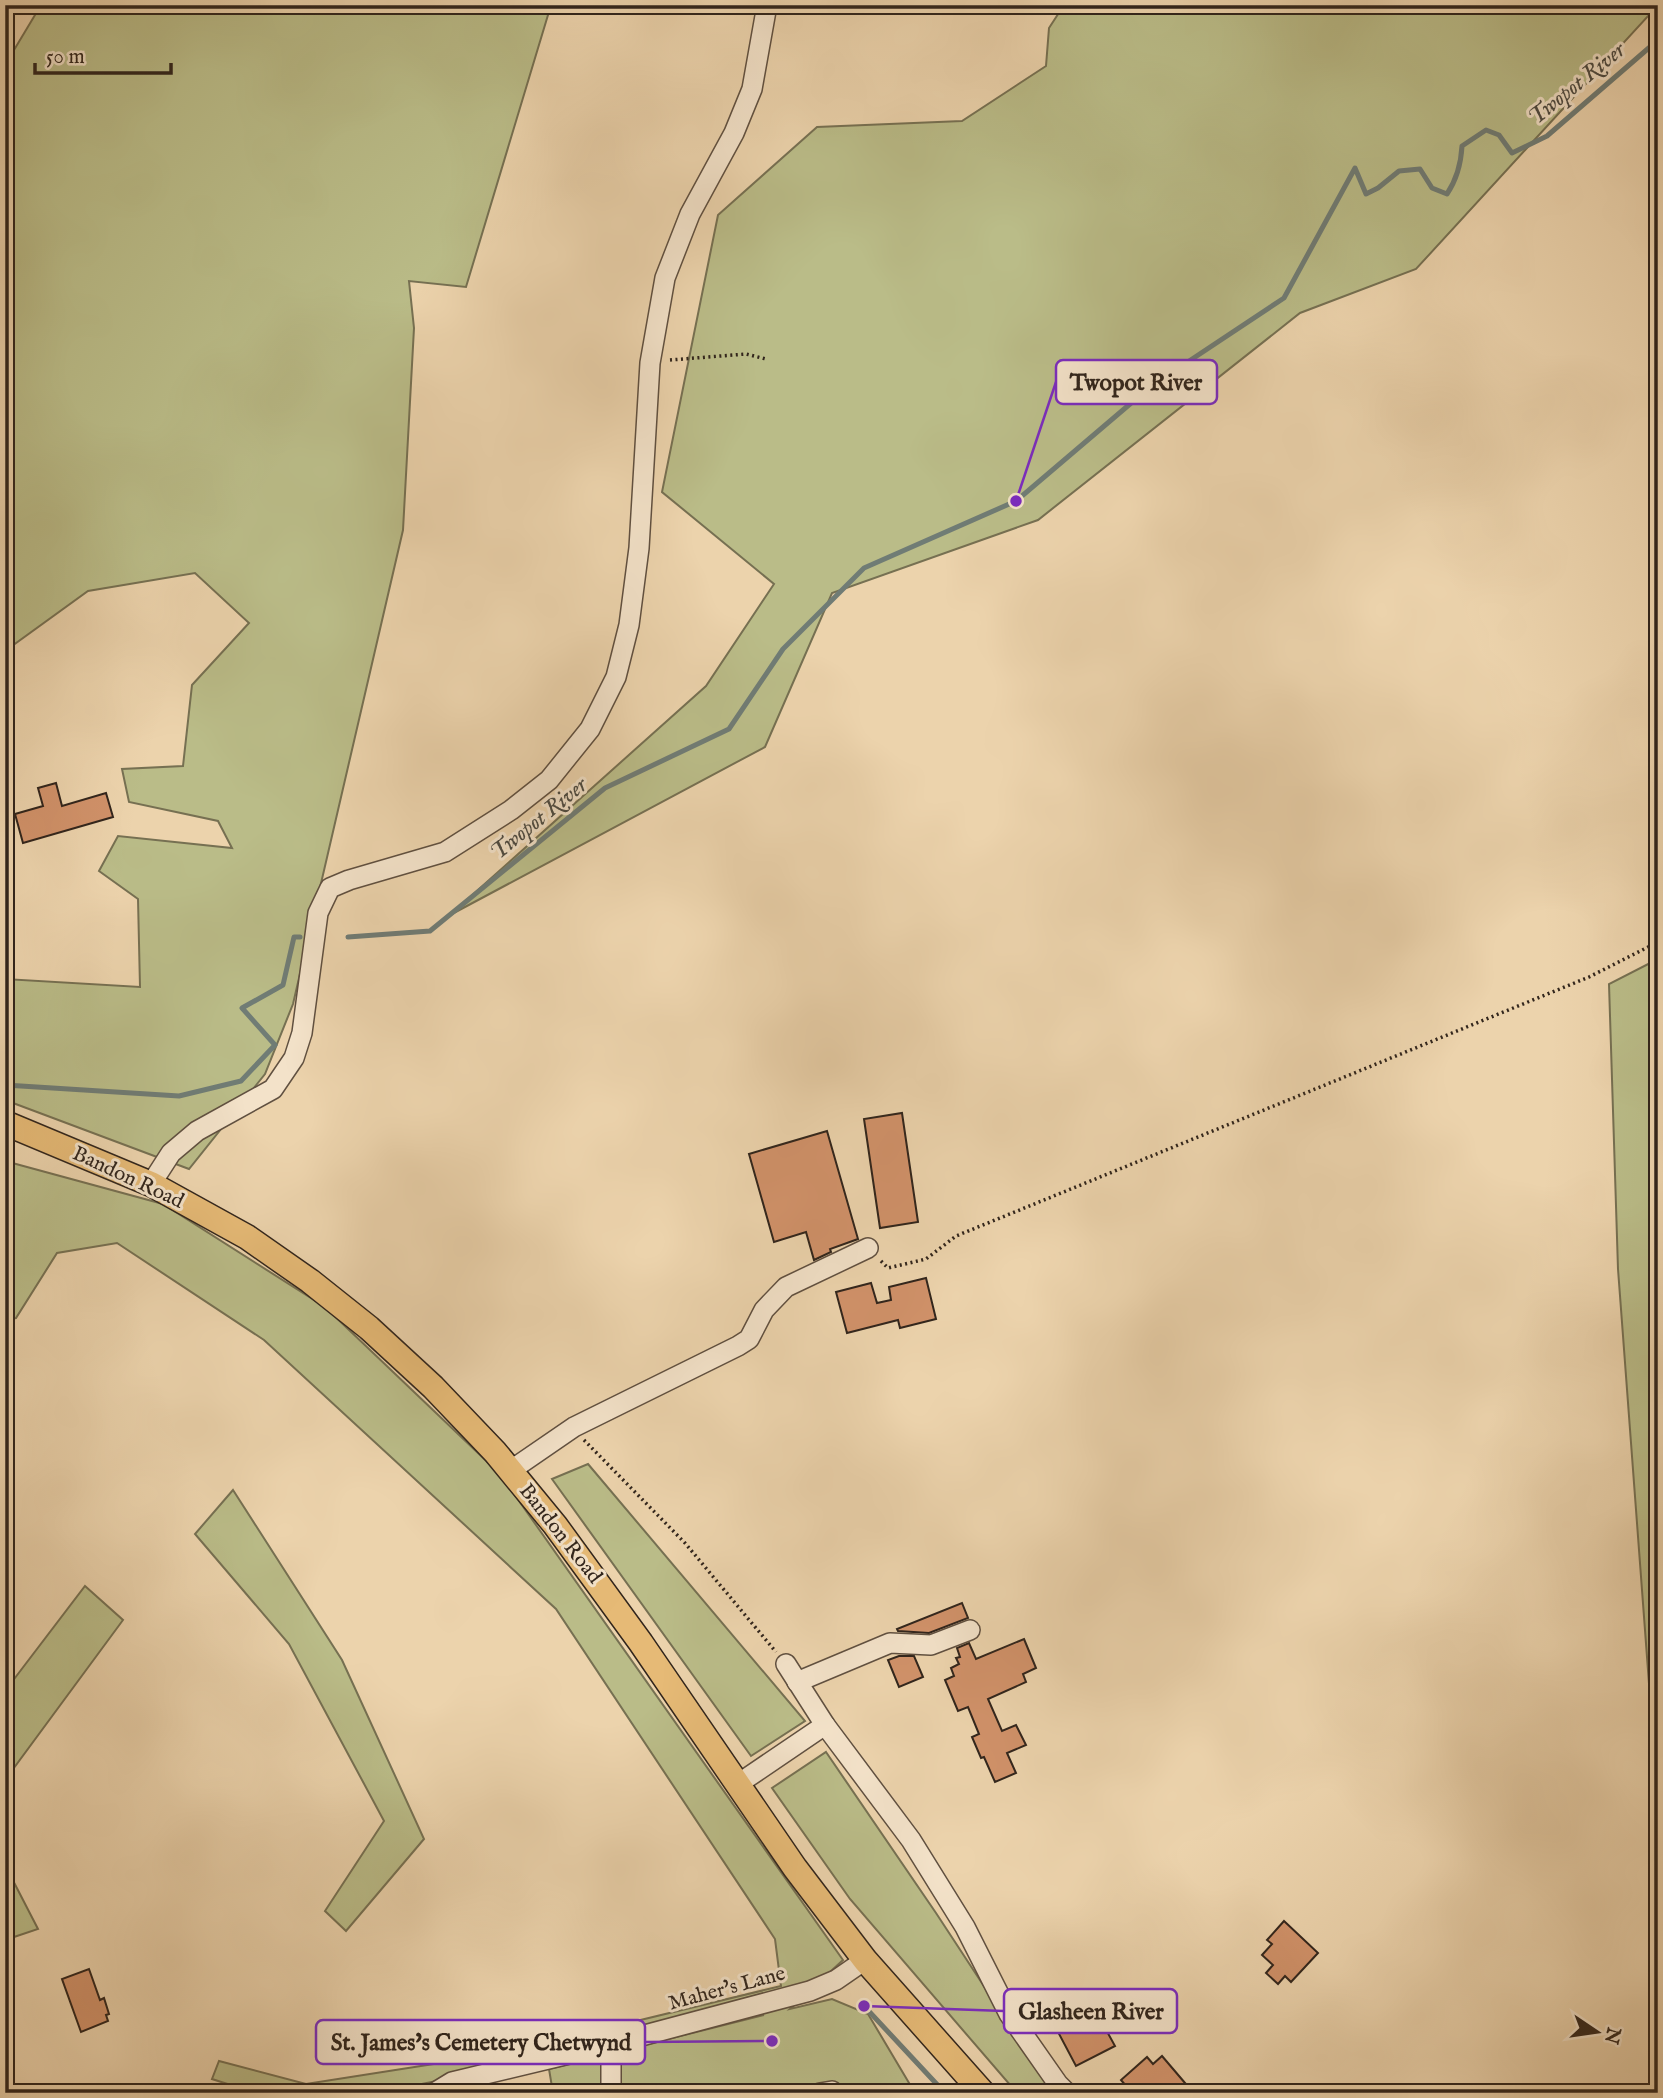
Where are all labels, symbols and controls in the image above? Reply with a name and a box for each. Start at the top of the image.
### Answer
scale bar [35,32,172,76]
water label: Twopot River [1523,35,1632,132]
text: 50 m [46,44,85,71]
callout: Twopot River [1056,360,1217,404]
text: Twopot River [1069,369,1203,398]
water label: Twopot River [485,770,594,867]
street label: Bandon Road [68,1140,189,1216]
street label: Bandon Road [512,1478,608,1590]
street label: Maher's Lane [666,1960,789,2018]
callout: Glasheen River [1004,1989,1177,2033]
north arrow [1562,1996,1632,2066]
text: Glasheen River [1018,1998,1164,2027]
callout: St. James's Cemetery Chetwynd [316,2020,645,2064]
text: N [1598,2024,1625,2047]
text: St. James's Cemetery Chetwynd [331,2029,632,2058]

